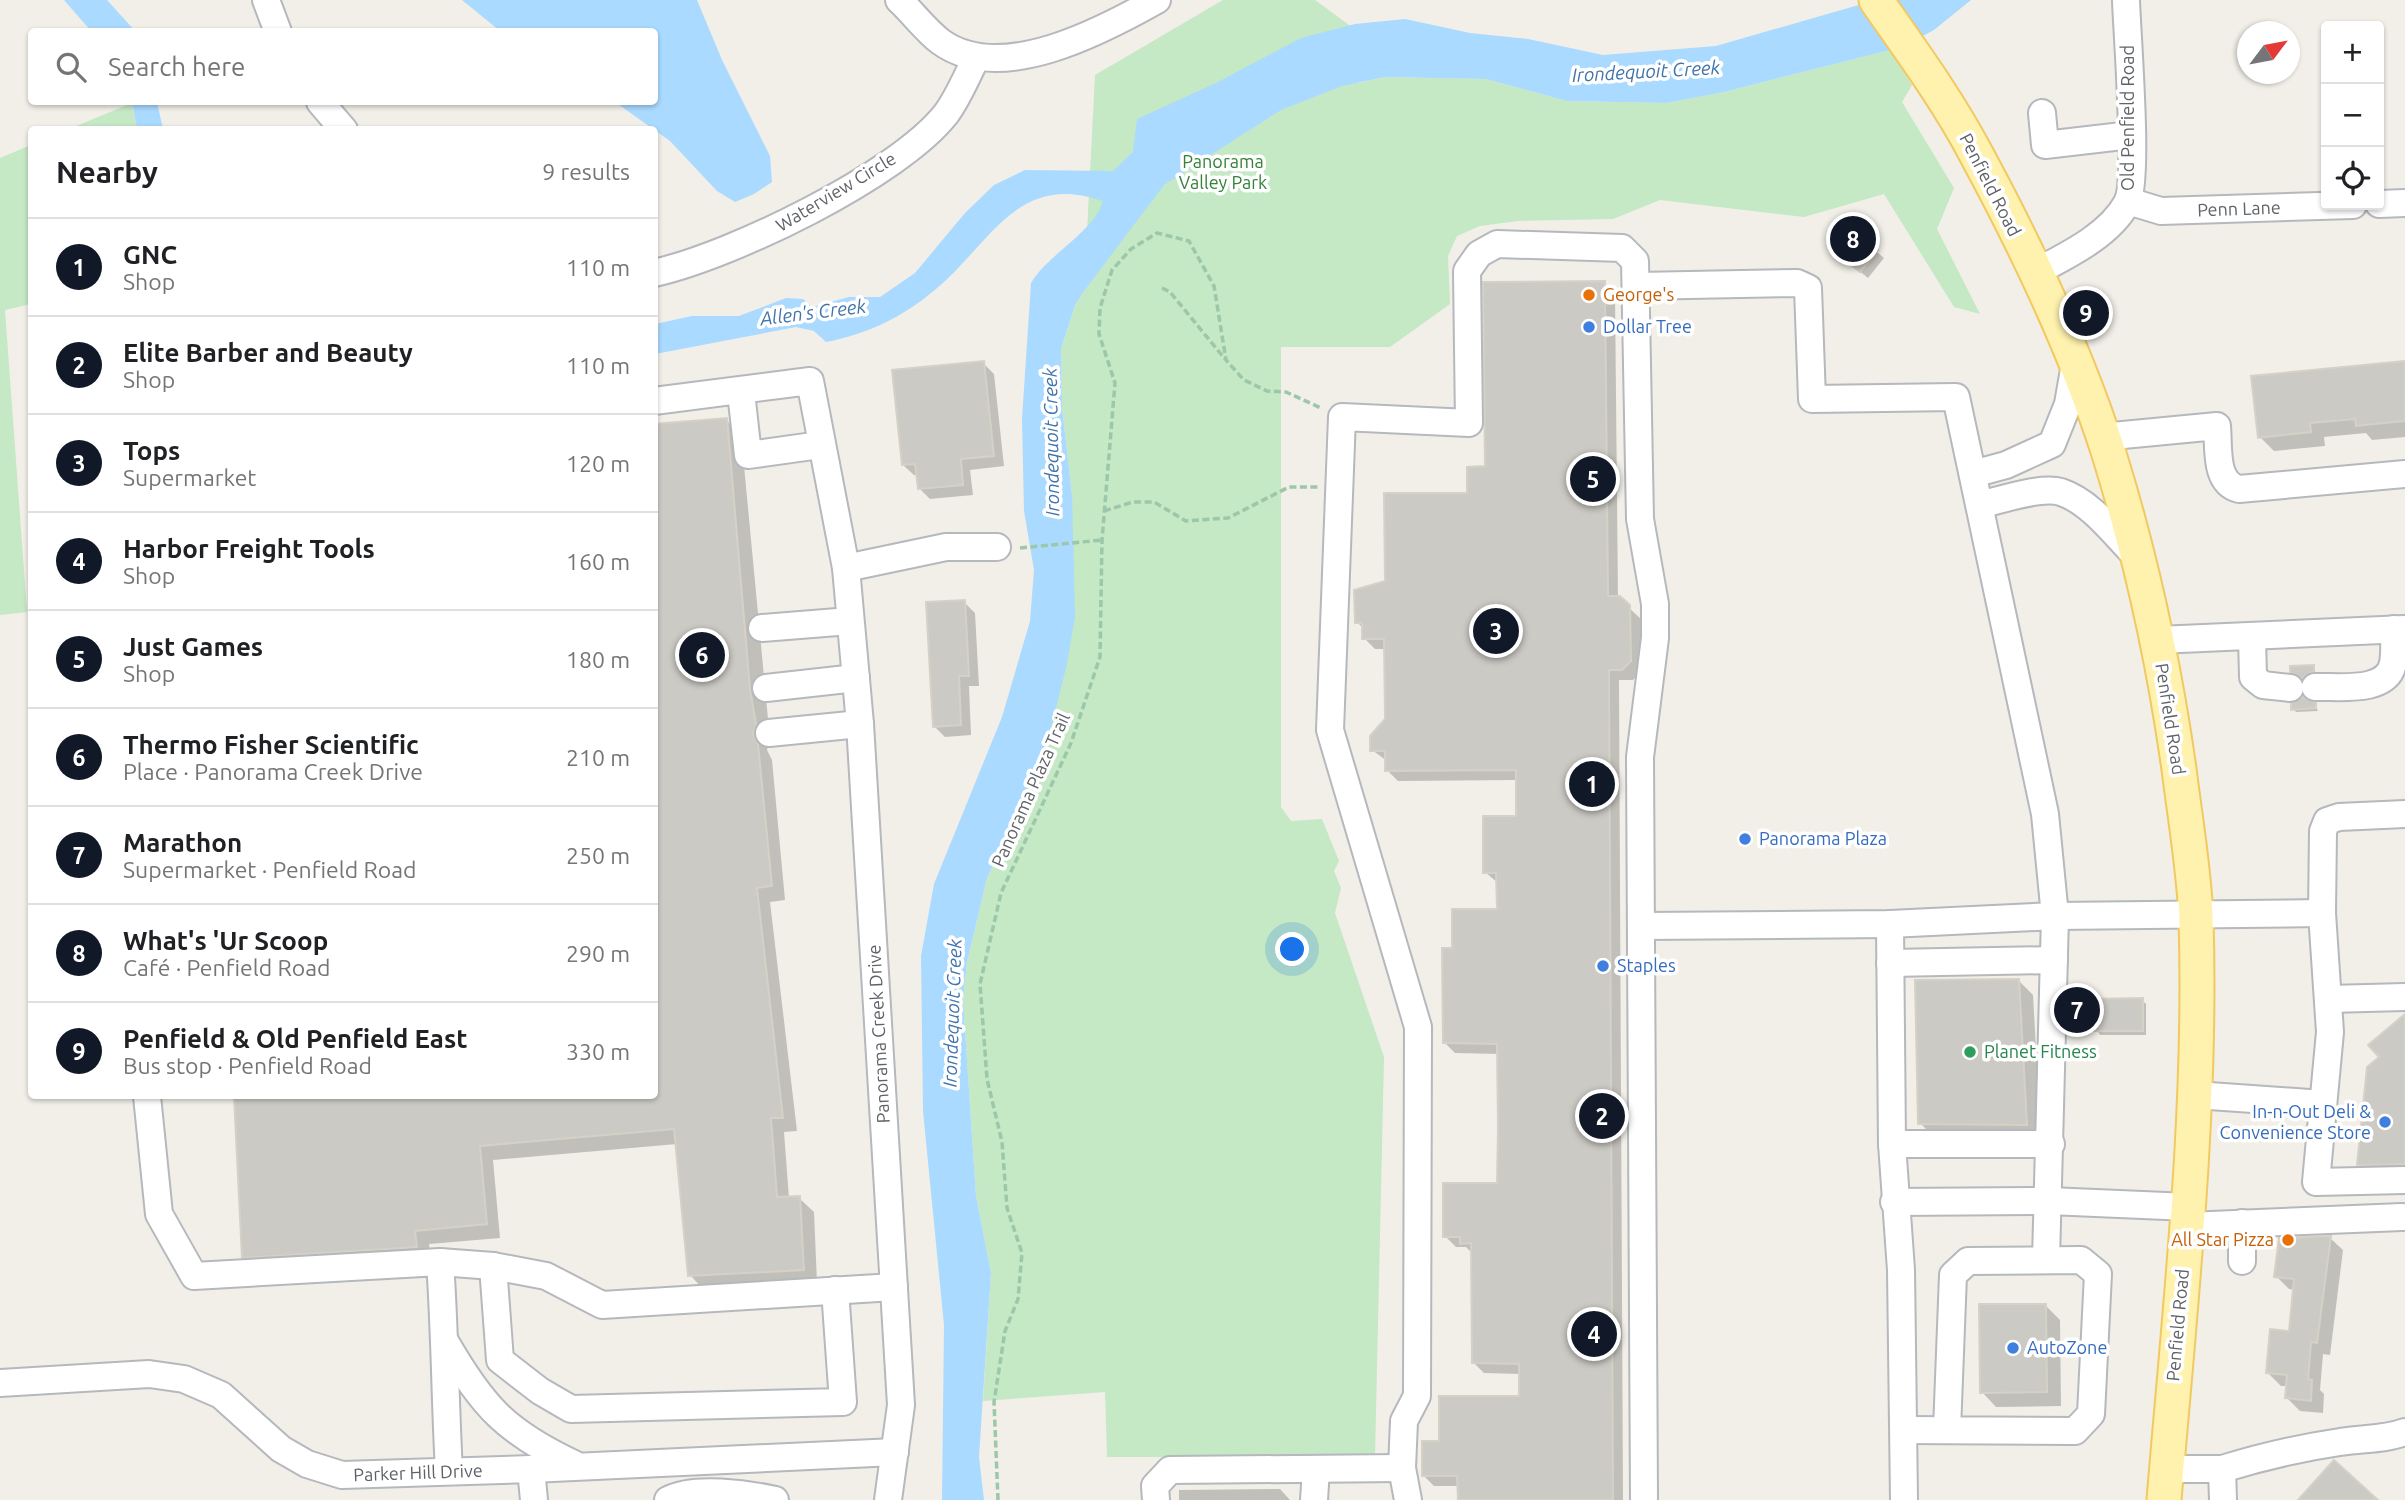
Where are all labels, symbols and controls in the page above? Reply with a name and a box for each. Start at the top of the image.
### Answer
north arrow [2237,21,2300,84]
map controls [2321,21,2384,210]
button: + [2321,21,2384,84]
search box [28,28,658,105]
street label: Old Penfield Road [2117,45,2137,191]
icon: search [52,48,90,86]
text: Search here [108,52,245,81]
water label: Irondequoit Creek [1571,56,1721,86]
button: − [2321,84,2384,147]
street label: Penfield Road [1956,130,2025,239]
button: locate [2321,147,2384,210]
street label: Waterview Circle [772,148,899,235]
park label: Panorama Valley Park [1179,151,1267,192]
text: Nearby [56,155,158,189]
text: 9 results [542,159,630,184]
street label: Penn Lane [2197,197,2281,219]
pin: 8 [1830,213,1876,265]
text: GNC [123,240,177,269]
text: 1 [73,255,85,280]
text: 110 m [566,255,630,280]
text: Shop [123,269,175,294]
place label: George's [1603,284,1675,304]
marker: George's [1581,287,1597,303]
pin: 9 [2063,287,2109,339]
water label: Allen's Creek [758,295,867,330]
place label: Dollar Tree [1603,316,1692,336]
marker: Dollar Tree [1581,319,1597,335]
text: Elite Barber and Beauty [123,338,413,367]
text: 2 [73,353,85,378]
text: 110 m [566,353,630,378]
text: Shop [123,367,175,392]
water label: Irondequoit Creek [1039,367,1063,516]
text: Tops [123,436,180,465]
text: 3 [73,451,85,476]
text: 120 m [566,451,630,476]
pin: 5 [1570,453,1616,505]
text: Supermarket [123,465,256,490]
text: Harbor Freight Tools [123,534,375,563]
text: 4 [73,549,85,574]
text: 160 m [566,549,630,574]
text: Shop [123,563,175,588]
pin: 3 [1473,605,1519,657]
pin: 6 [679,629,725,681]
text: Just Games [123,632,263,661]
text: 5 [73,647,85,672]
text: 180 m [566,647,630,672]
text: Shop [123,661,175,686]
street label: Penfield Road [2152,662,2190,776]
street label: Panorama Plaza Trail [987,709,1073,870]
text: Thermo Fisher Scientific [123,730,419,759]
text: 6 [73,745,85,770]
text: 210 m [566,745,630,770]
pin: 1 [1569,758,1615,810]
text: Place · Panorama Creek Drive [123,759,423,784]
text: Marathon [123,828,242,857]
place label: Panorama Plaza [1759,828,1887,848]
marker: Panorama Plaza [1737,831,1753,847]
text: 7 [73,843,85,868]
text: 250 m [566,843,630,868]
text: Supermarket · Penfield Road [123,857,417,882]
text: What's 'Ur Scoop [123,926,328,955]
your location [1275,932,1309,966]
water label: Irondequoit Creek [938,938,966,1088]
text: 8 [73,941,85,966]
text: 290 m [566,941,630,966]
street label: Panorama Creek Drive [863,944,893,1124]
text: Café · Penfield Road [123,955,331,980]
place label: Staples [1617,955,1676,975]
marker: Staples [1595,958,1611,974]
pin: 7 [2054,984,2100,1036]
text: Penfield & Old Penfield East [123,1024,467,1053]
text: 9 [73,1039,85,1064]
text: 330 m [566,1039,630,1064]
place label: Planet Fitness [1984,1041,2097,1061]
marker: Planet Fitness [1962,1044,1978,1060]
text: Bus stop · Penfield Road [123,1053,372,1078]
pin: 2 [1579,1090,1625,1142]
place label: In-n-Out Deli & Convenience Store [2220,1101,2371,1142]
marker: In-n-Out Deli & Convenience Store [2377,1114,2393,1130]
place label: All Star Pizza [2171,1229,2274,1249]
marker: All Star Pizza [2280,1232,2296,1248]
street label: Penfield Road [2162,1268,2192,1382]
pin: 4 [1571,1308,1617,1360]
place label: AutoZone [2027,1337,2107,1357]
marker: AutoZone [2005,1340,2021,1356]
street label: Parker Hill Drive [353,1460,483,1484]

